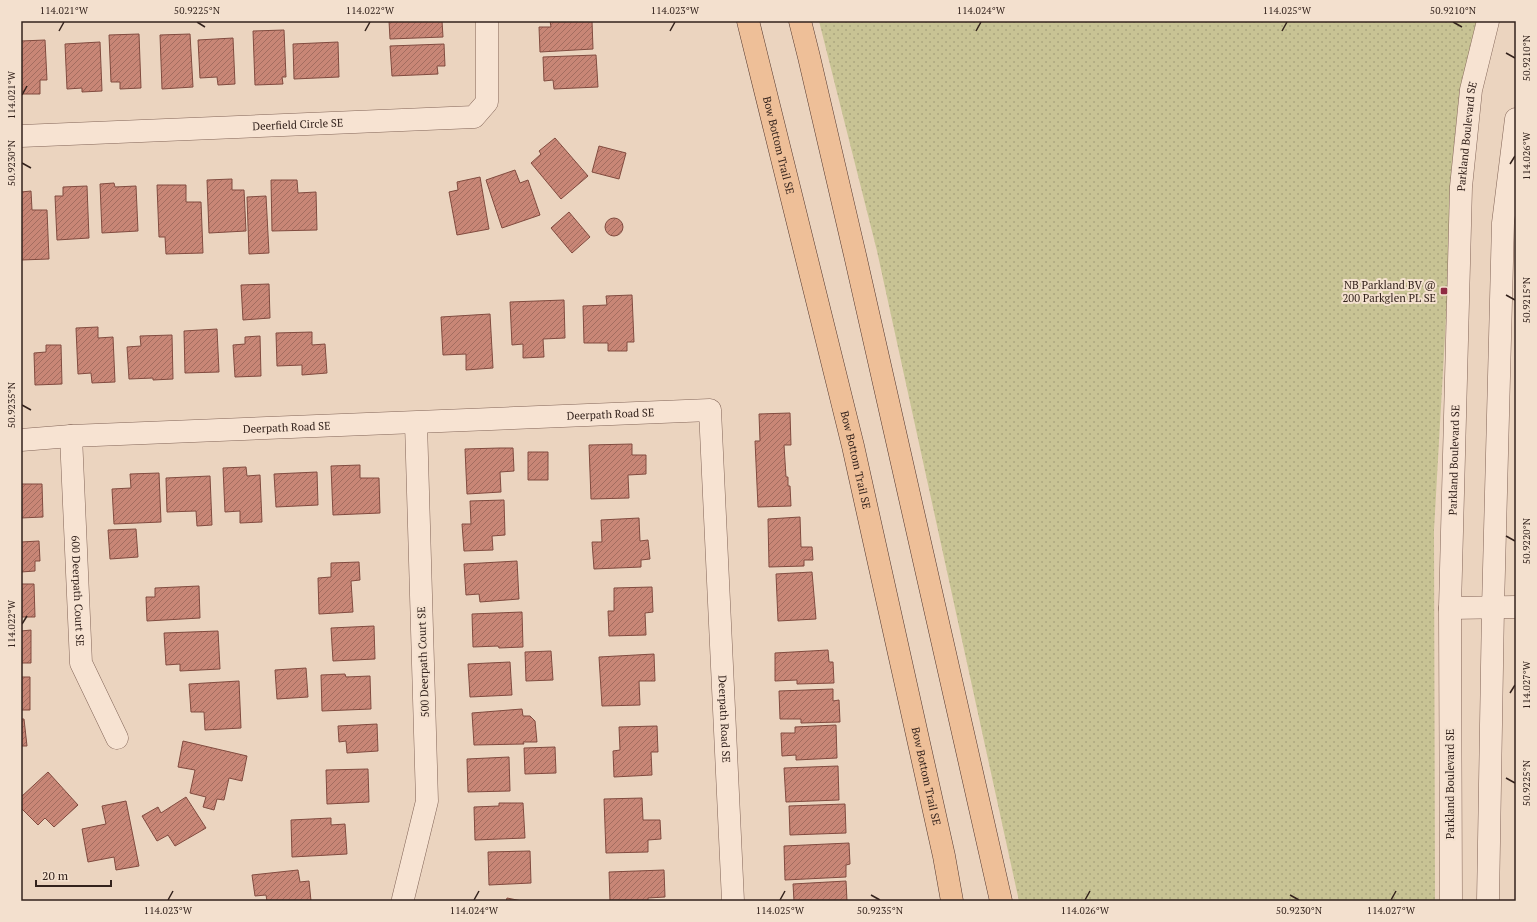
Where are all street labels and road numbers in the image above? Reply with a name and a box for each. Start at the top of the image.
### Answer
street label: Parkland Boulevard SE [1454,80,1480,192]
street label: Bow Bottom Trail SE [760,95,798,196]
street label: Deerfield Circle SE [252,115,344,133]
street label: Deerpath Road SE [566,405,655,423]
street label: Parkland Boulevard SE [1445,405,1462,516]
street label: Bow Bottom Trail SE [838,409,874,510]
street label: Deerpath Road SE [243,418,331,436]
street label: 600 Deerpath Court SE [68,535,87,647]
street label: 500 Deerpath Court SE [414,606,432,718]
street label: Deerpath Road SE [715,675,734,763]
street label: Bow Bottom Trail SE [909,726,944,827]
street label: Parkland Boulevard SE [1443,729,1457,839]

